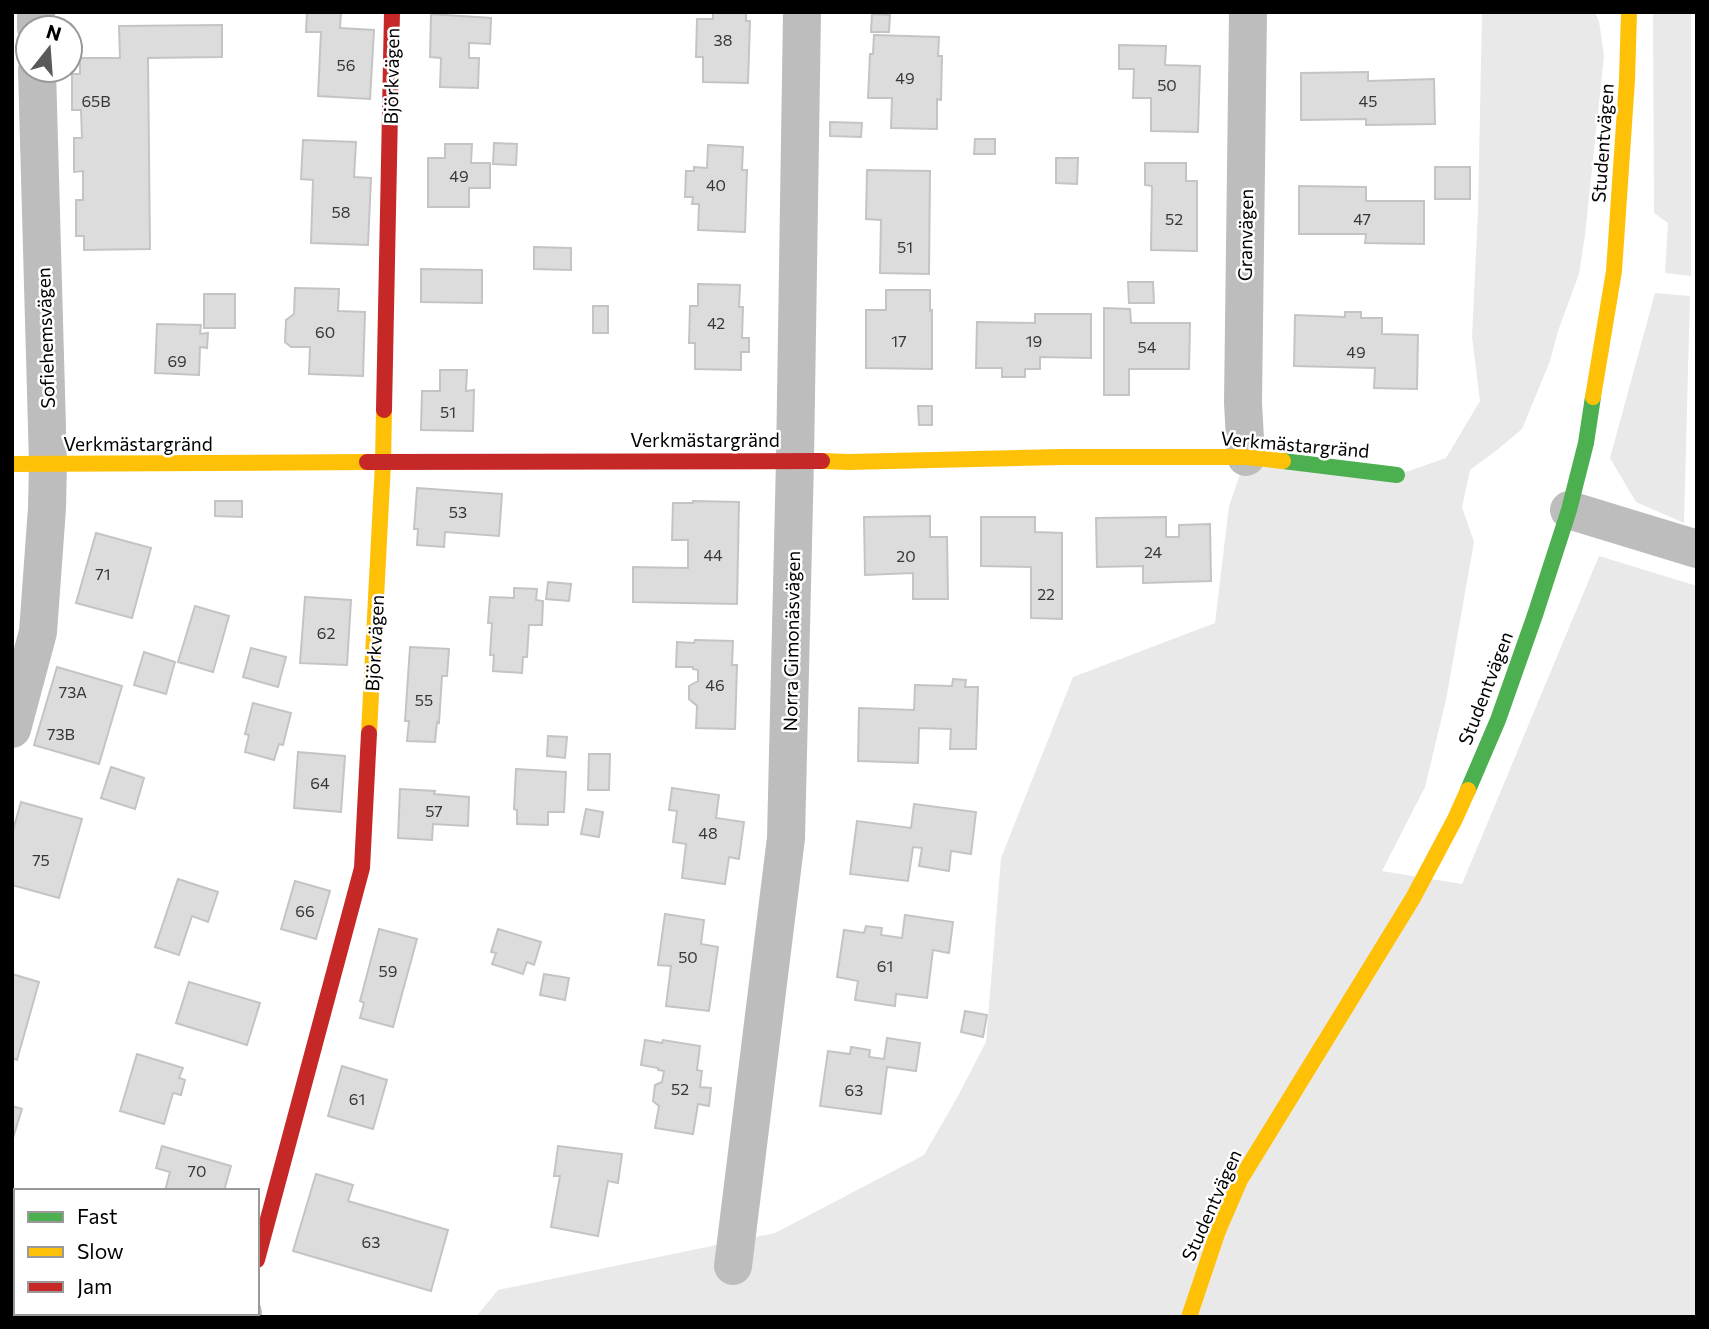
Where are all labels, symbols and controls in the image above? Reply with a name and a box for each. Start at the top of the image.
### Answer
north arrow [14,14,84,84]
text: N [44,19,64,45]
street label: Björkvägen [379,27,403,125]
house number: 38 [714,30,732,49]
house number: 56 [337,55,355,74]
house number: 49 [895,68,915,87]
house number: 50 [1157,75,1177,94]
street label: Studentvägen [1586,83,1618,203]
house number: 65B [81,91,111,110]
house number: 45 [1359,91,1377,110]
house number: 49 [449,166,469,185]
house number: 40 [706,175,726,194]
street label: Granvägen [1233,189,1257,281]
house number: 58 [332,202,350,221]
house number: 52 [1165,209,1183,228]
house number: 47 [1353,209,1371,228]
house number: 51 [897,237,913,256]
street label: Sofiehemsvägen [31,267,59,409]
house number: 42 [707,313,725,332]
house number: 60 [315,322,335,341]
house number: 17 [891,331,907,350]
house number: 19 [1026,331,1042,350]
house number: 54 [1138,337,1157,356]
house number: 49 [1346,342,1366,361]
house number: 69 [167,351,187,370]
house number: 51 [440,402,456,421]
street label: Verkmästargränd [1220,426,1370,462]
street label: Verkmästargränd [630,428,780,451]
street label: Verkmästargränd [63,432,213,455]
house number: 53 [449,502,467,521]
house number: 24 [1144,542,1162,561]
house number: 44 [703,545,723,564]
house number: 20 [896,546,916,565]
street label: Norra Gimonäsvägen [778,551,804,731]
house number: 71 [95,564,111,583]
house number: 22 [1037,584,1055,603]
street label: Björkvägen [360,594,388,692]
house number: 62 [317,623,335,642]
street label: Studentvägen [1453,628,1517,748]
house number: 46 [705,675,725,694]
house number: 73A [59,682,87,701]
house number: 55 [415,690,433,709]
house number: 73B [47,724,75,743]
house number: 64 [310,773,330,792]
house number: 57 [425,801,443,820]
house number: 48 [698,823,718,842]
house number: 75 [32,850,50,869]
house number: 66 [295,901,315,920]
house number: 50 [678,947,698,966]
house number: 61 [877,956,893,975]
house number: 59 [379,961,397,980]
house number: 52 [671,1079,689,1098]
house number: 63 [845,1080,863,1099]
house number: 61 [349,1089,365,1108]
street label: Studentvägen [1176,1146,1246,1264]
house number: 70 [188,1161,206,1180]
legend [14,1189,259,1315]
text: Fast [77,1203,118,1228]
house number: 63 [362,1232,380,1251]
text: Slow [77,1238,124,1263]
text: Jam [77,1273,112,1298]

